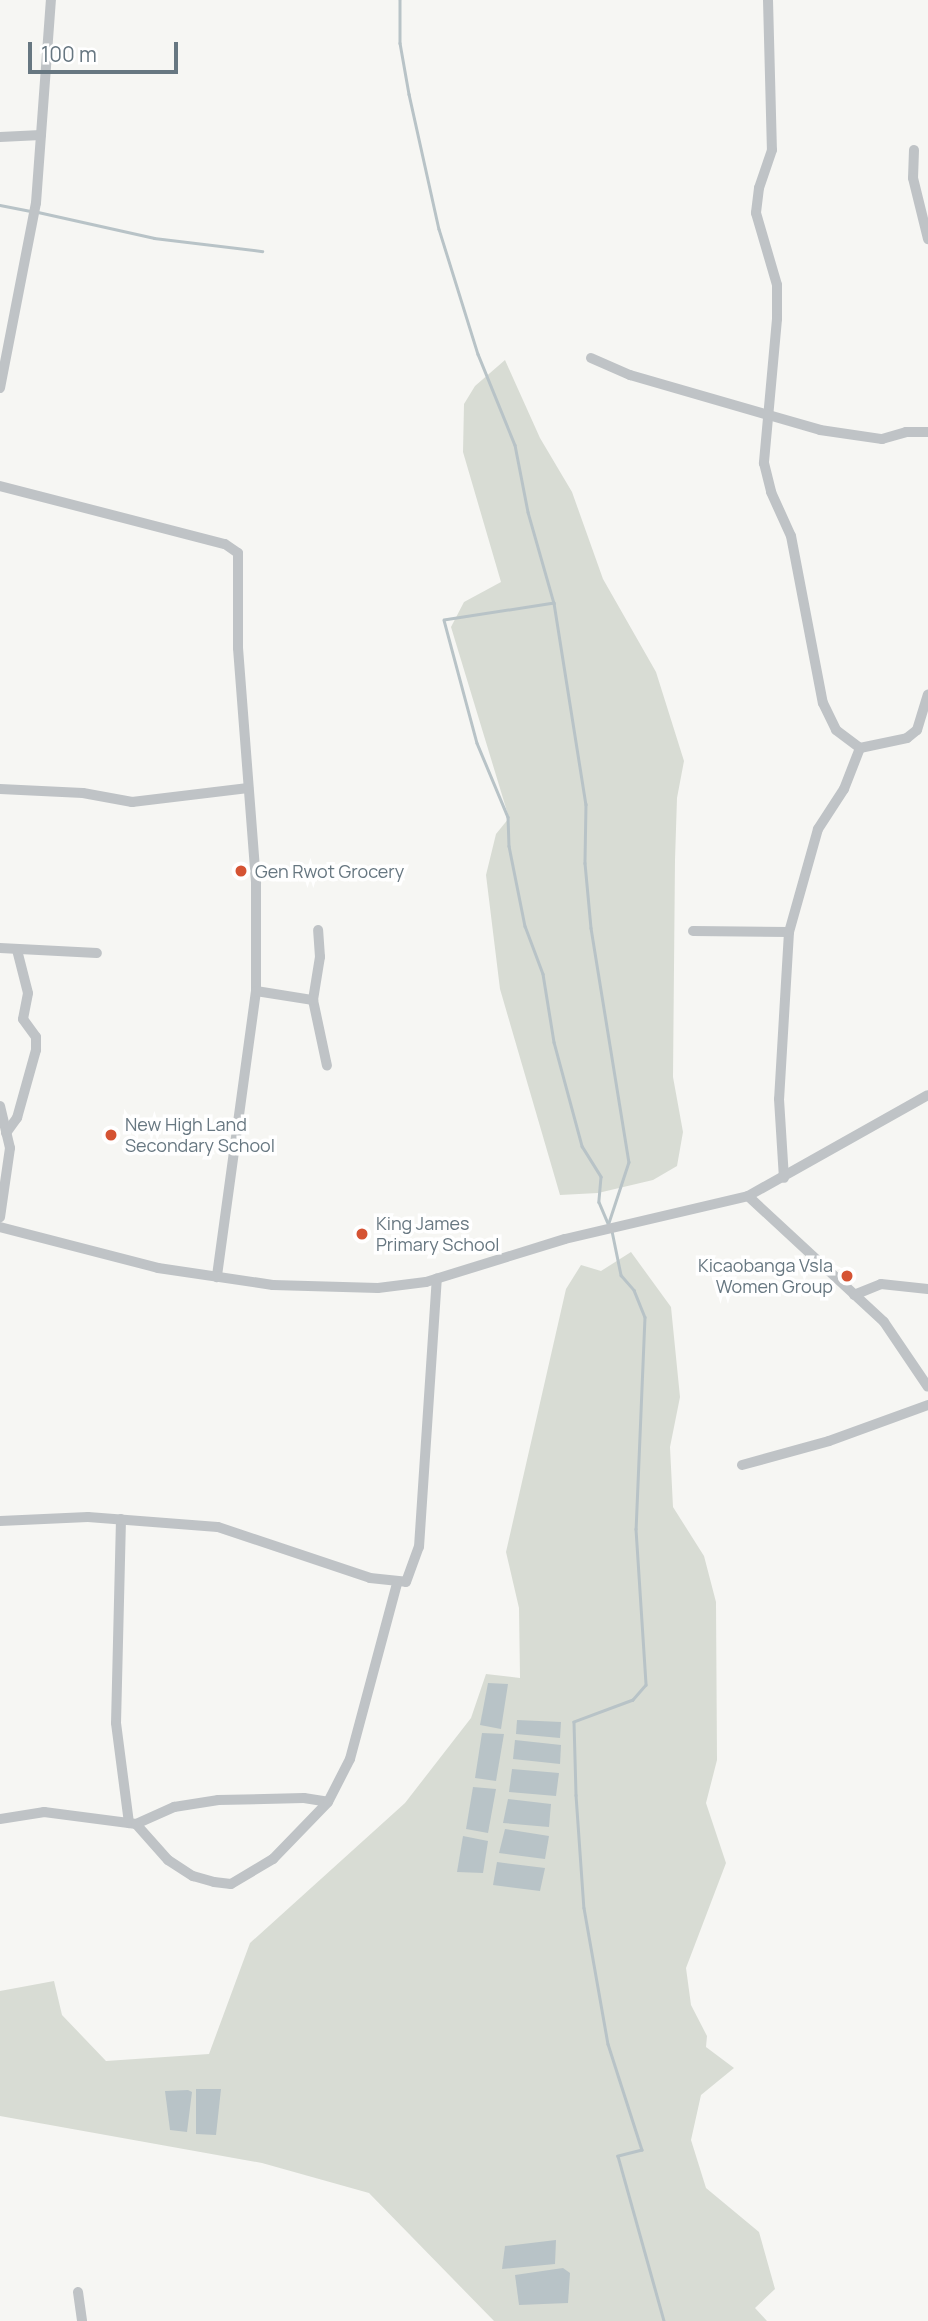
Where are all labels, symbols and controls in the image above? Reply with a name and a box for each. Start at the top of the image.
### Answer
scale bar [32,28,182,72]
text: 100 m [41,40,97,68]
place label: Gen Rwot Grocery [255,860,404,882]
marker: Gen Rwot Grocery [233,863,249,879]
place label: New High Land Secondary School [125,1114,275,1156]
marker: New High Land Secondary School [103,1127,119,1143]
place label: King James Primary School [376,1213,500,1256]
marker: King James Primary School [354,1226,370,1242]
place label: Kicaobanga Vsla Women Group [698,1255,833,1298]
marker: Kicaobanga Vsla Women Group [839,1268,855,1284]

